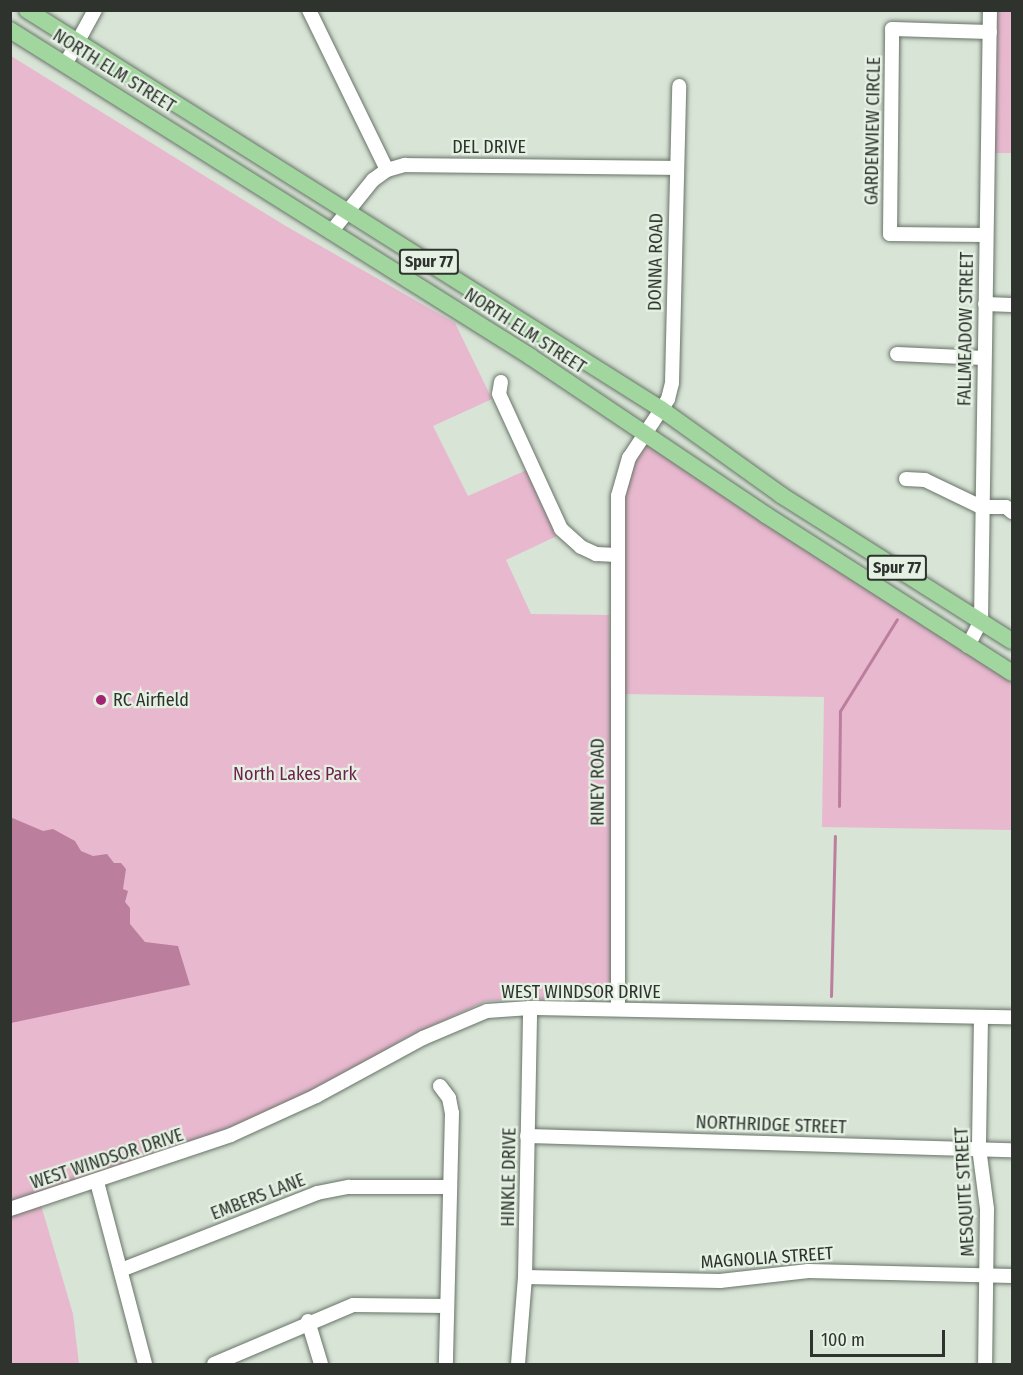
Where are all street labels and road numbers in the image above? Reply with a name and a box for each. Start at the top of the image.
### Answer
street label: NORTH ELM STREET [49,25,179,117]
street label: GARDENVIEW CIRCLE [861,57,885,205]
street label: DEL DRIVE [452,136,526,158]
street label: DONNA ROAD [644,213,668,311]
road number: Spur 77 [398,249,460,275]
street label: FALLMEADOW STREET [954,252,978,406]
street label: NORTH ELM STREET [460,284,590,378]
road number: Spur 77 [866,555,928,581]
street label: RINEY ROAD [587,738,609,826]
street label: WEST WINDSOR DRIVE [501,981,661,1003]
street label: NORTHRIDGE STREET [695,1112,847,1138]
street label: WEST WINDSOR DRIVE [28,1124,186,1194]
street label: HINKLE DRIVE [497,1127,521,1227]
street label: MESQUITE STREET [951,1127,979,1257]
street label: EMBERS LANE [208,1169,308,1225]
street label: MAGNOLIA STREET [700,1243,834,1273]

